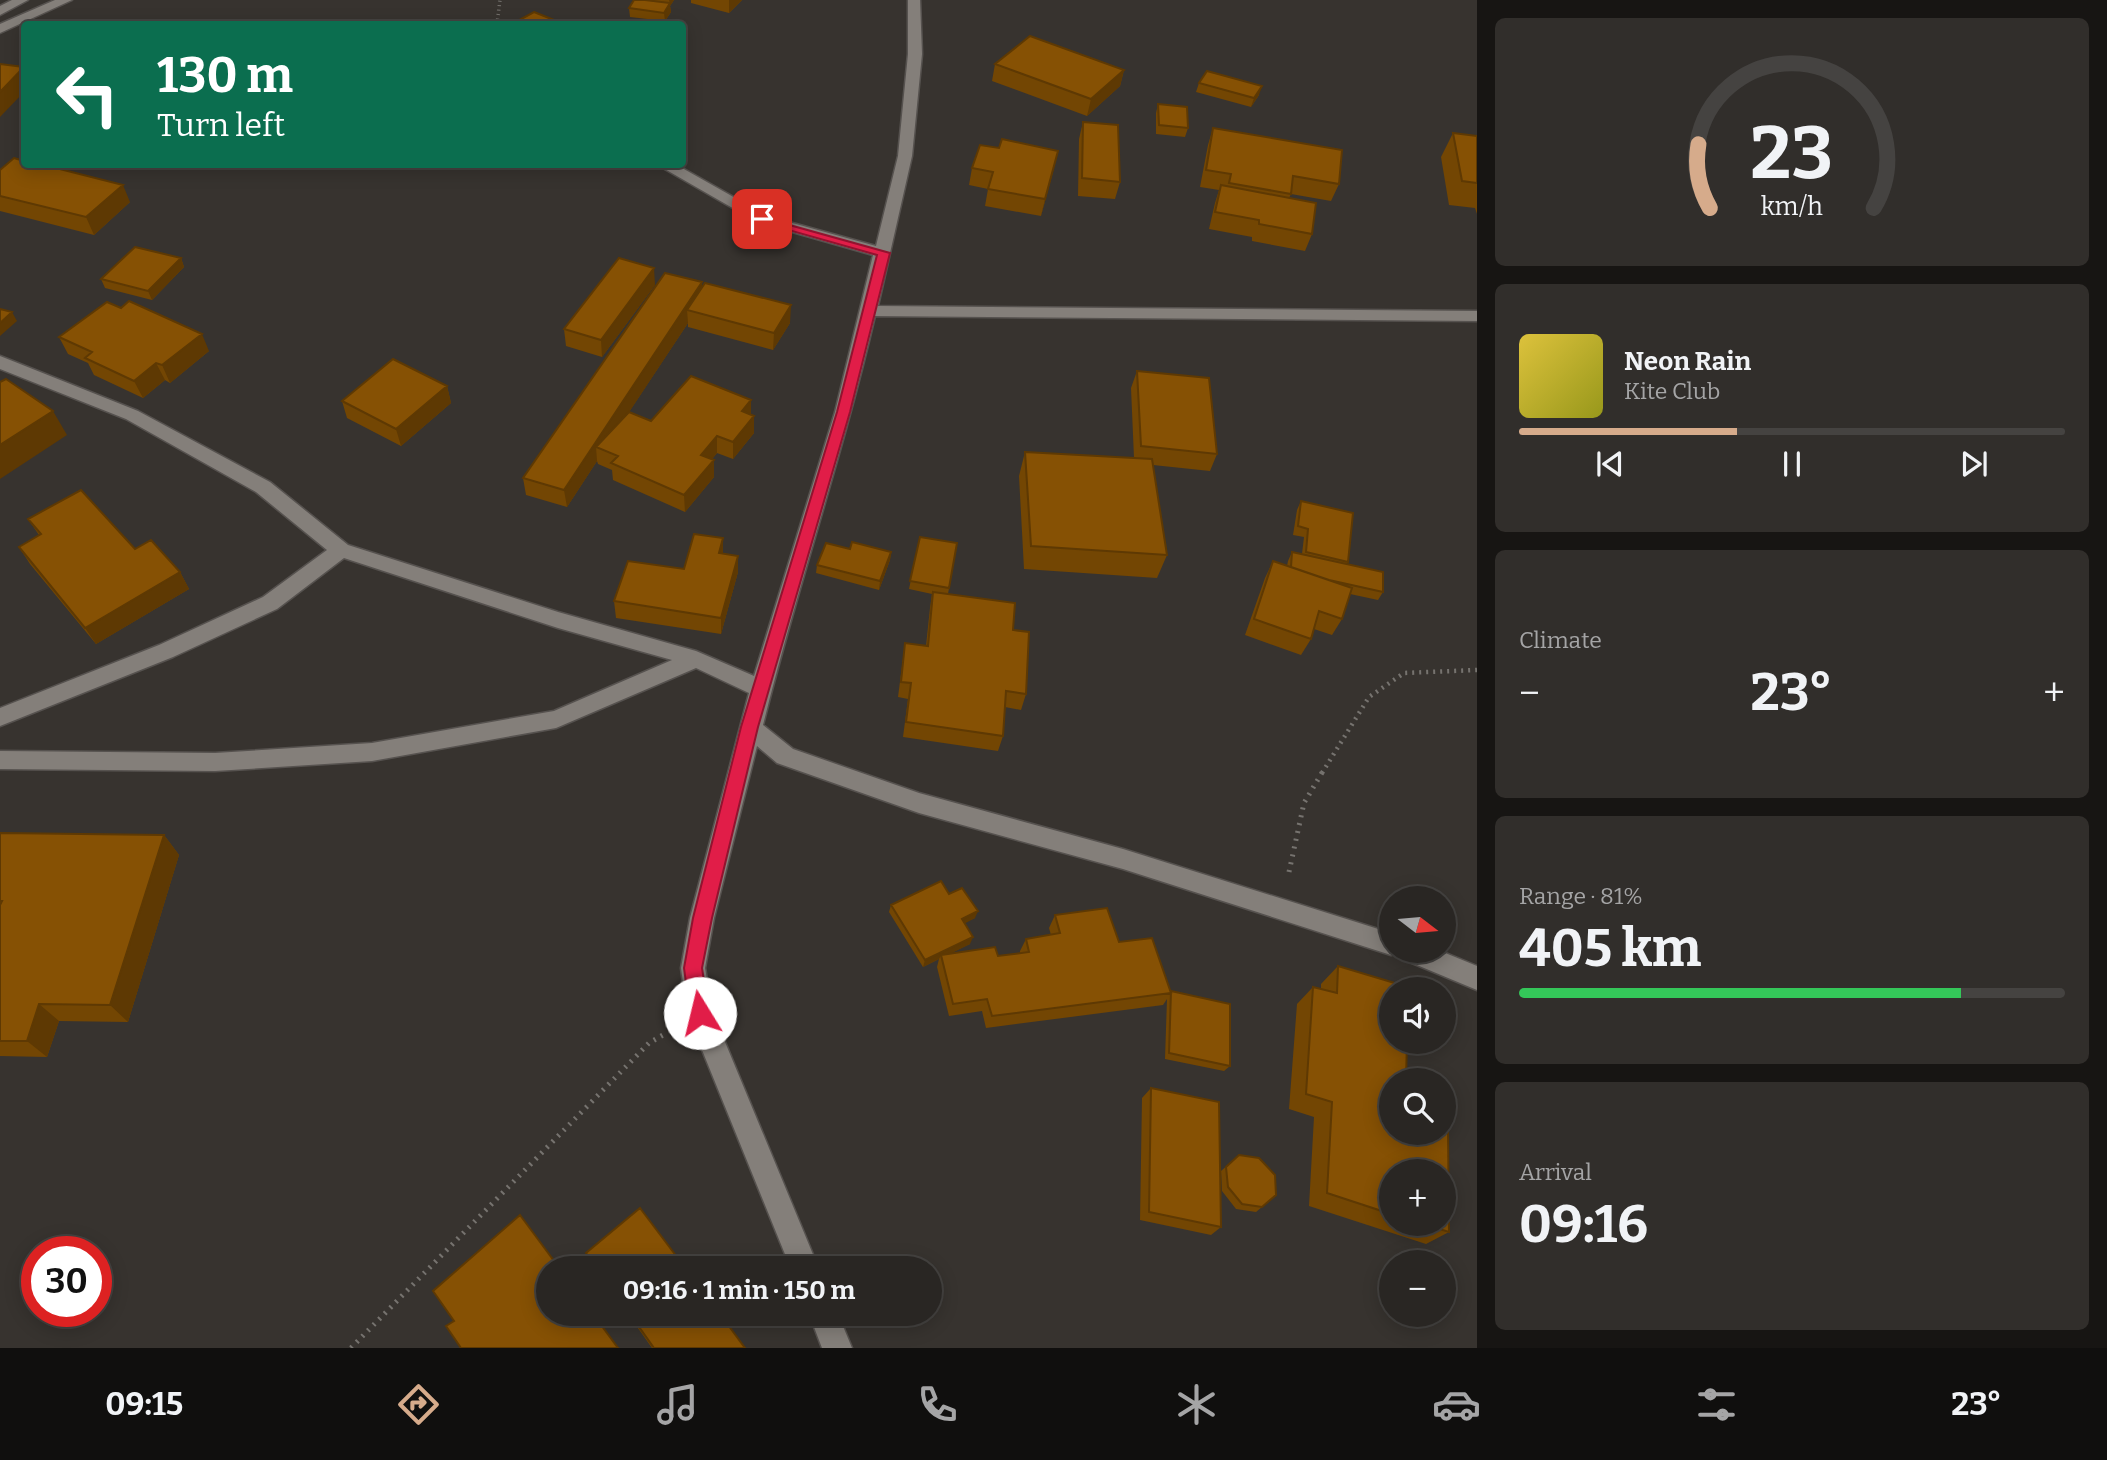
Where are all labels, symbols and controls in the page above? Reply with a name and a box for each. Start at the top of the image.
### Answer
text: 130 m [157,46,293,105]
icon: left [42,49,133,140]
text: Turn left [157,106,285,144]
text: 23 [1751,110,1833,197]
pin [732,189,792,249]
text: km/h [1761,192,1823,222]
icon: arrive [743,200,781,238]
text: Neon Rain [1624,346,1751,377]
text: Kite Club [1624,377,1720,405]
icon: previous [1591,445,1629,483]
icon: pause [1773,445,1811,483]
icon: next [1955,445,1993,483]
text: Climate [1519,626,1602,654]
text: 23° [1751,661,1833,724]
text: − [1519,670,1540,716]
text: + [2043,670,2065,716]
text: Range · 81% [1519,882,1643,910]
north arrow [1379,886,1456,962]
map controls [1379,886,1456,1327]
text: 405 km [1519,917,1701,980]
position arrow [663,976,737,1050]
button: sound [1379,977,1456,1054]
button: search [1379,1068,1456,1145]
text: Arrival [1519,1158,1592,1186]
button: + [1379,1159,1456,1236]
text: 09:16 [1519,1193,1648,1256]
speed limit sign: 30 [21,1236,112,1327]
button: − [1379,1250,1456,1327]
text: 09:16 · 1 min · 150 m [623,1275,855,1306]
icon: directions [394,1380,443,1429]
icon: music [653,1380,702,1429]
icon: phone [913,1380,962,1429]
icon: climate [1172,1380,1221,1429]
icon: car [1432,1380,1481,1429]
icon: filters [1692,1380,1741,1429]
text: 09:15 [105,1385,183,1423]
text: 23° [1951,1385,2002,1423]

